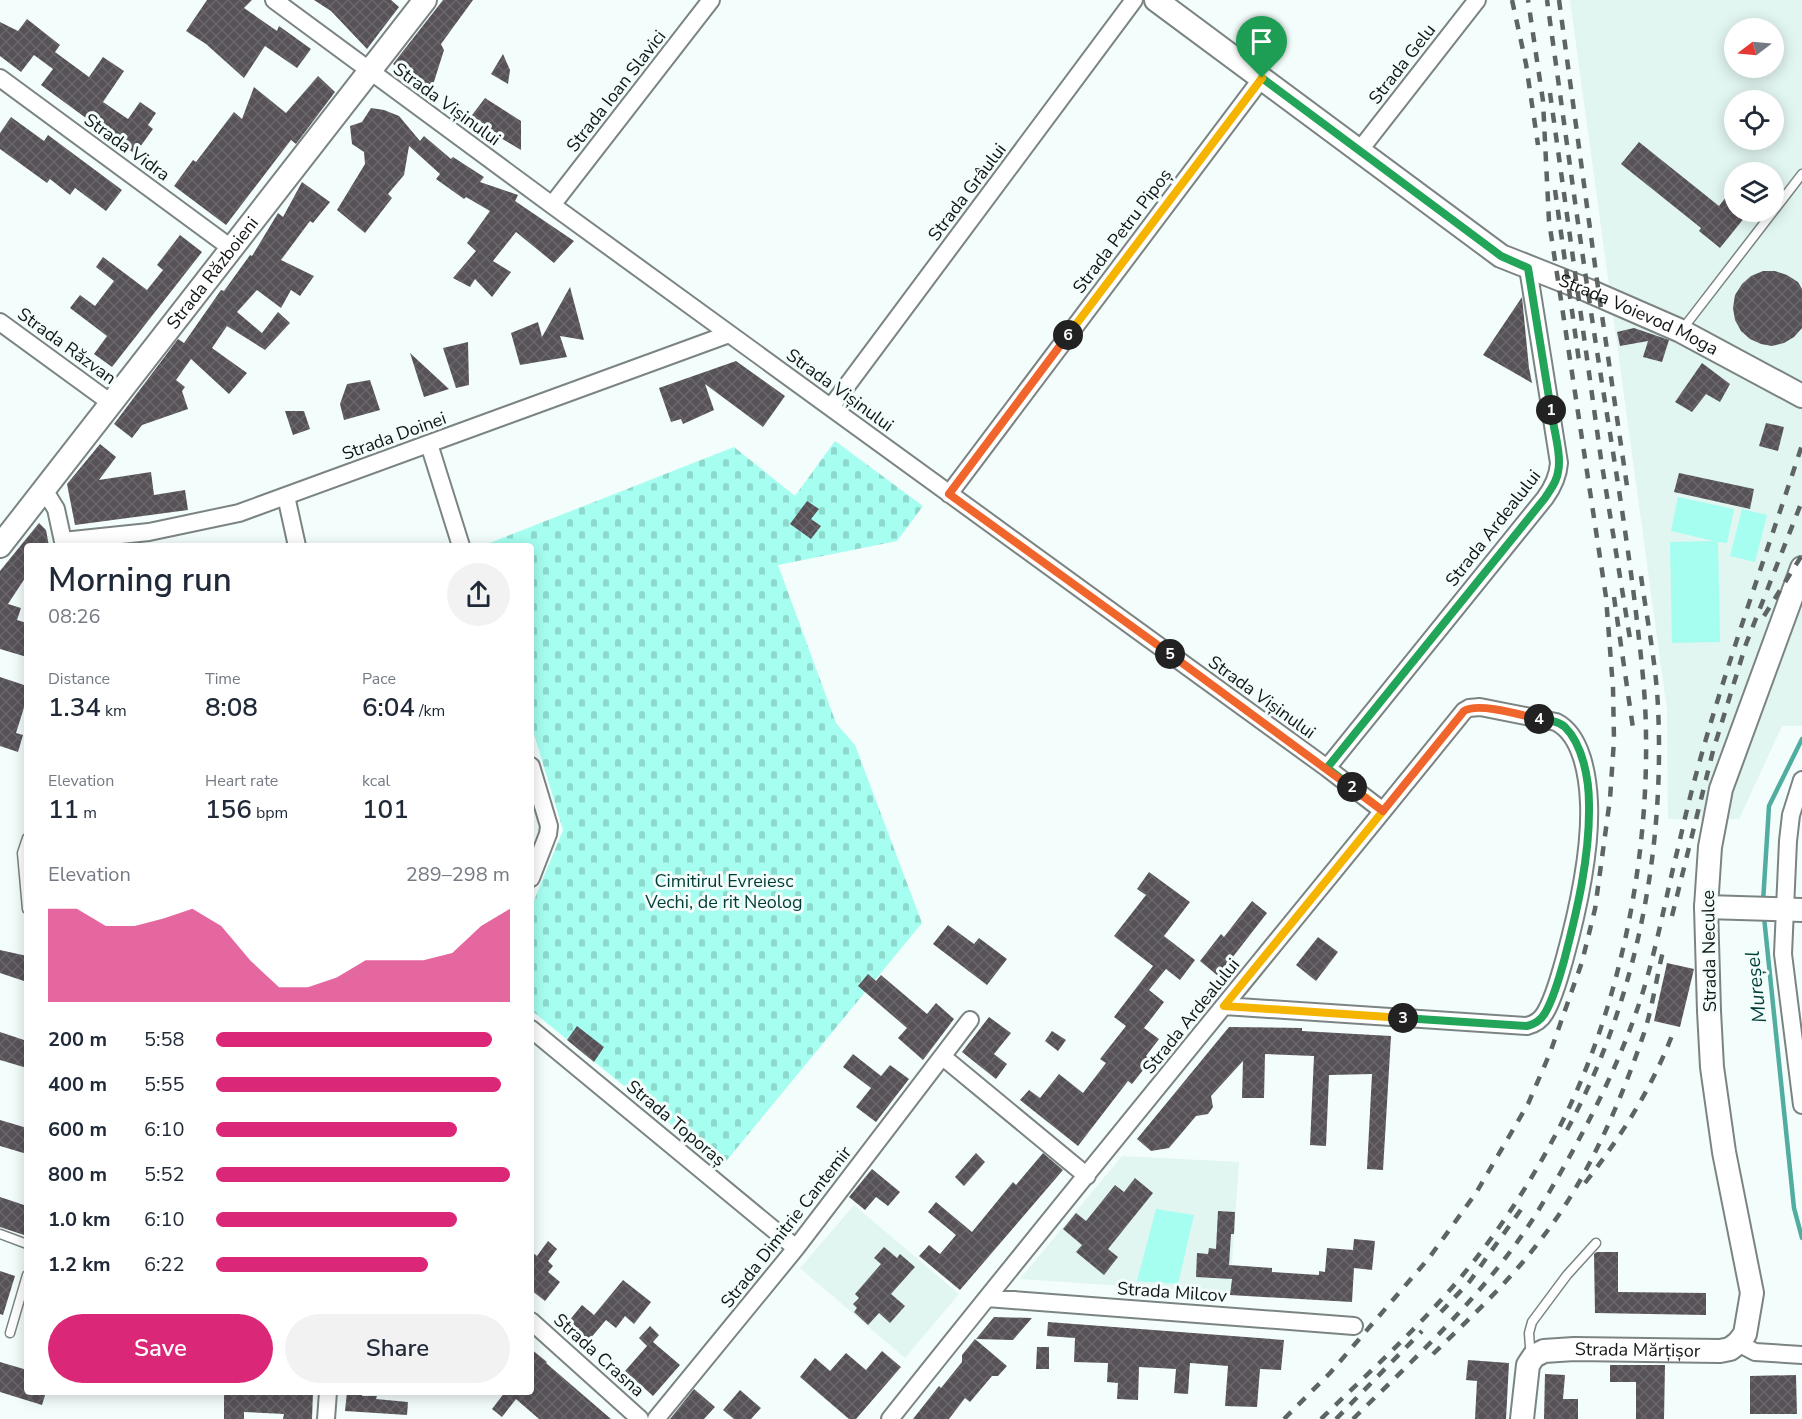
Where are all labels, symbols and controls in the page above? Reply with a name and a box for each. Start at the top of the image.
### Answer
pin [1236,16,1287,78]
north arrow [1724,18,1784,78]
map controls [1724,18,1784,222]
street label: Strada Gelu [1363,19,1441,109]
street label: Strada Ioan Slavici [561,25,671,157]
icon: arrive [1245,25,1278,58]
street label: Strada Vișinului [388,57,506,151]
button: locate [1724,90,1784,150]
street label: Strada Vidra [79,108,175,186]
street label: Strada Grâului [922,138,1012,246]
button: layers [1724,162,1784,222]
street label: Strada Petru Pipoș [1067,164,1177,298]
street label: Strada Războieni [161,212,264,334]
street label: Strada Voievod Moga [1555,268,1723,361]
street label: Strada Răzvan [13,302,121,390]
pin: 6 [1053,320,1083,350]
text: 6 [1063,324,1073,346]
street label: Strada Vișinului [781,343,899,437]
pin: 1 [1536,395,1566,425]
text: 1 [1546,399,1556,421]
street label: Strada Doinei [338,406,450,466]
street label: Strada Ardealului [1440,465,1546,591]
text: Morning run [48,558,232,603]
button: share [447,563,510,626]
text: 08:26 [48,603,101,630]
pin: 5 [1155,639,1185,669]
text: 5 [1165,643,1175,665]
street label: Strada Vișinului [1203,650,1321,744]
text: Distance [48,668,110,690]
text: Time [205,668,241,690]
text: Pace [362,668,396,690]
text: 1.34 [48,690,101,725]
text: 8:08 [205,690,258,725]
text: 6:04 [362,690,415,725]
text: km [101,700,127,722]
text: /km [415,700,445,722]
pin: 4 [1524,704,1554,734]
text: 4 [1534,708,1544,730]
text: Elevation [48,770,114,792]
text: Heart rate [205,770,278,792]
text: kcal [362,770,390,792]
pin: 2 [1337,772,1367,802]
text: 2 [1347,776,1357,798]
text: 11 [48,792,79,827]
text: 156 [205,792,252,827]
text: 101 [362,792,409,827]
text: m [79,802,97,824]
text: bpm [252,802,288,824]
text: Elevation [48,861,131,888]
text: 289–298 m [406,861,510,888]
park label: Cimitirul Evreiesc Vechi, de rit Neolog [644,869,803,914]
street label: Strada Neculce [1696,890,1722,1012]
water label: Mureșel [1739,950,1773,1024]
street label: Strada Ardealului [1137,953,1245,1079]
pin: 3 [1388,1003,1418,1033]
text: 3 [1398,1007,1408,1029]
text: 200 m [48,1026,107,1053]
text: 5:58 [144,1026,185,1053]
text: 400 m [48,1071,107,1098]
text: 5:55 [144,1071,185,1098]
street label: Strada Toporaș [621,1074,731,1172]
text: 600 m [48,1116,107,1143]
text: 6:10 [144,1116,185,1143]
street label: Strada Dimitrie Cantemir [715,1141,857,1313]
text: 800 m [48,1161,107,1188]
text: 5:52 [144,1161,185,1188]
text: 1.0 km [48,1206,111,1233]
text: 6:10 [144,1206,185,1233]
text: 1.2 km [48,1251,111,1278]
text: 6:22 [144,1251,185,1278]
street label: Strada Milcov [1116,1276,1228,1308]
street label: Strada Crasna [548,1308,650,1402]
button: Save [48,1314,273,1383]
button: Share [285,1314,510,1383]
street label: Strada Mărțișor [1575,1337,1701,1363]

